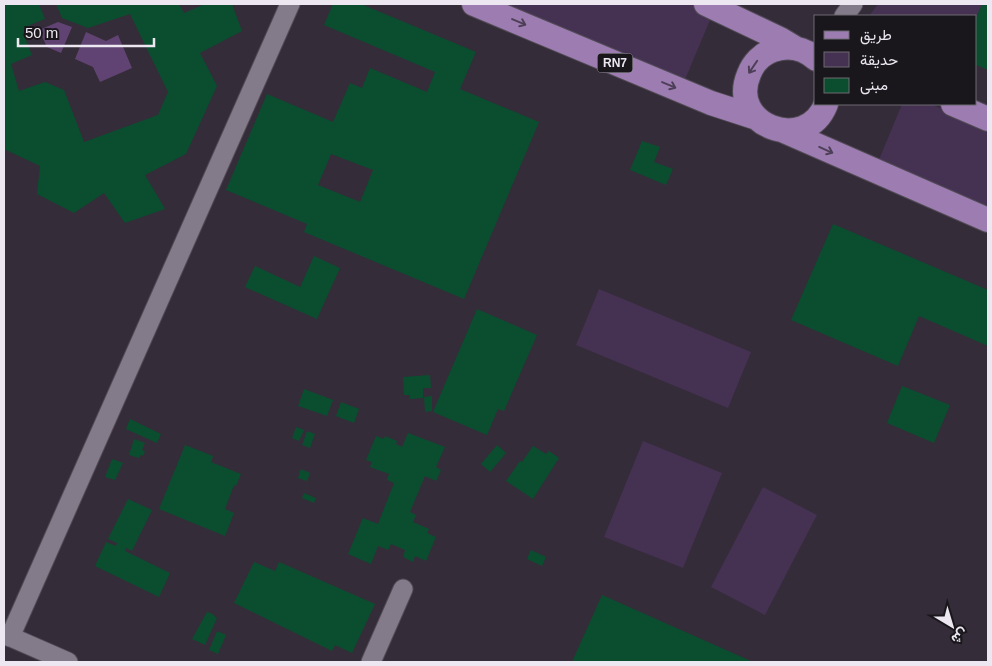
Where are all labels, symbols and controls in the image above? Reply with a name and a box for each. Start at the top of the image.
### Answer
scale bar [18,15,154,47]
legend [814,15,977,105]
one-way arrow [511,18,526,28]
text: 50 m [25,24,58,41]
text: طريق [860,26,892,45]
text: حديقة [860,51,898,69]
road number: RN7 [598,54,632,72]
one-way arrow [748,59,758,73]
text: مبنى [860,76,888,95]
one-way arrow [661,81,676,91]
one-way arrow [818,146,833,156]
north arrow [927,601,977,651]
text: ش [948,624,972,648]

